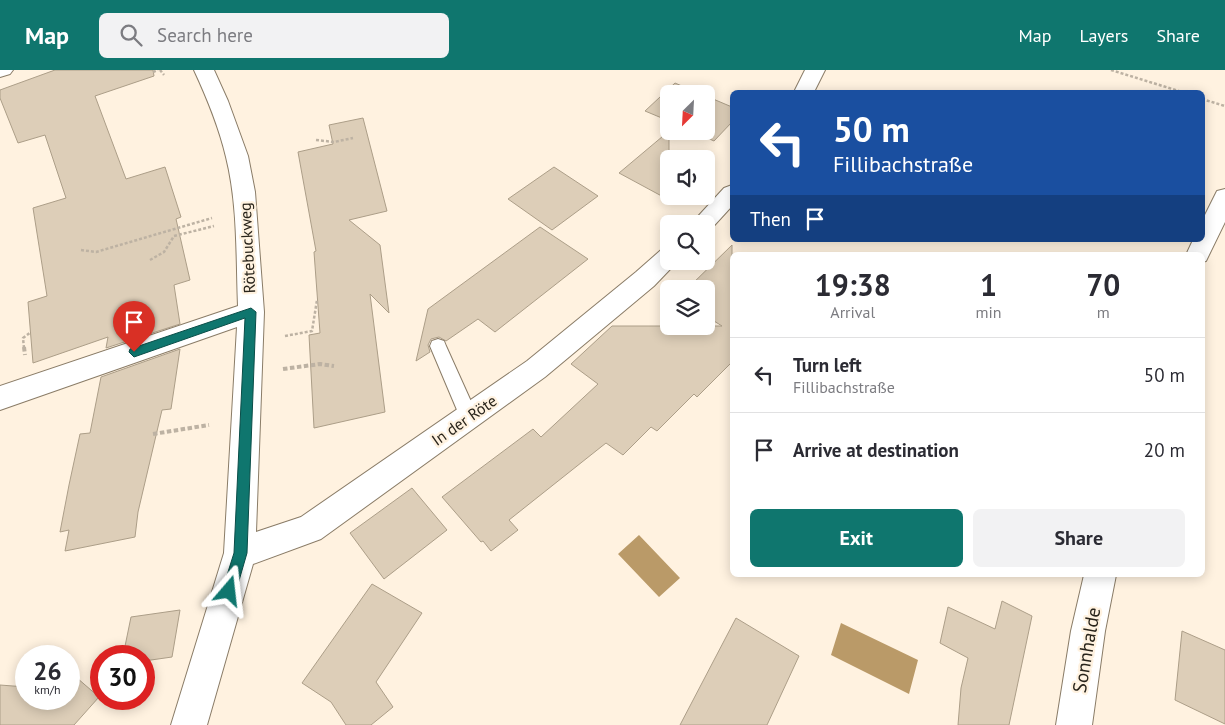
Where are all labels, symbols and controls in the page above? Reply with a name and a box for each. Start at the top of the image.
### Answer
search box [99,13,449,58]
text: Map [25,20,69,51]
icon: search [117,21,145,49]
text: Search here [157,23,253,47]
text: Map [1019,24,1051,47]
text: Layers [1079,24,1128,47]
text: Share [1156,24,1200,47]
north arrow [660,85,715,140]
map controls [660,85,715,335]
text: 50 m [833,106,910,152]
icon: left [750,110,815,175]
button: sound [660,150,715,205]
text: Fillibachstraße [833,150,973,178]
street label: Rötebuckweg [235,202,259,294]
icon: arrive [801,205,829,233]
text: Then [750,207,791,231]
button: search [660,215,715,270]
text: 19:38 [815,265,891,304]
text: 1 [980,265,997,304]
text: 70 [1086,265,1120,304]
button: layers [660,280,715,335]
pin [113,301,155,352]
text: Arrival [830,302,875,322]
text: min [976,302,1002,322]
text: m [1097,302,1110,322]
icon: arrive [120,308,148,336]
text: Turn left [793,353,862,377]
icon: left [750,361,778,389]
text: 50 m [1144,363,1185,387]
text: Fillibachstraße [793,377,895,397]
street label: In der Röte [428,390,500,450]
icon: arrive [750,436,778,464]
text: Arrive at destination [793,438,959,462]
text: 20 m [1144,438,1185,462]
button: Exit [750,509,963,567]
button: Share [973,509,1185,567]
position arrow [202,564,254,616]
street label: Sonnhalde [1067,605,1105,695]
speed limit sign: 30 [90,645,155,710]
text: 26 [33,655,62,687]
text: km/h [34,682,61,697]

